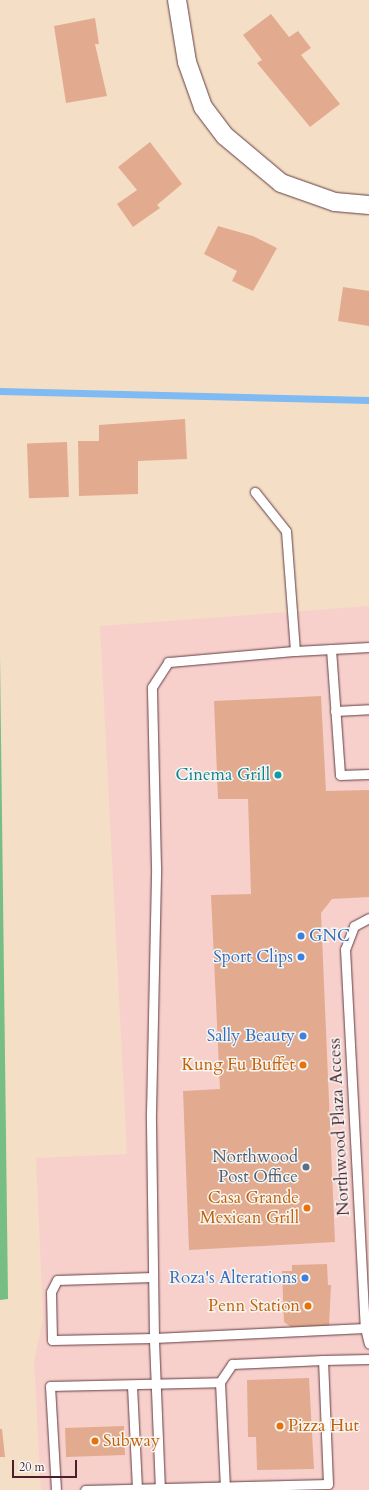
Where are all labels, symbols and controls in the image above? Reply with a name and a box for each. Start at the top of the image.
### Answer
place label: Cinema Grill [175,765,270,785]
marker: Cinema Grill [273,770,283,780]
place label: GNC [309,926,350,946]
marker: GNC [296,931,306,941]
place label: Sport Clips [213,947,293,967]
marker: Sport Clips [296,952,306,962]
place label: Sally Beauty [207,1026,295,1046]
marker: Sally Beauty [298,1031,308,1041]
street label: Northwood Plaza Access [324,1038,354,1216]
place label: Kung Fu Buffet [181,1055,295,1075]
marker: Kung Fu Buffet [298,1060,308,1070]
place label: Northwood Post Office [212,1147,298,1187]
marker: Northwood Post Office [301,1162,311,1172]
place label: Casa Grande Mexican Grill [200,1188,299,1228]
marker: Casa Grande Mexican Grill [302,1203,312,1213]
place label: Roza's Alterations [169,1268,297,1288]
marker: Roza's Alterations [300,1273,310,1283]
place label: Penn Station [208,1296,300,1316]
marker: Penn Station [303,1301,313,1311]
place label: Pizza Hut [288,1416,359,1436]
marker: Pizza Hut [275,1421,285,1431]
place label: Subway [103,1431,160,1451]
marker: Subway [90,1436,100,1446]
scale bar [14,1452,79,1478]
text: 20 m [19,1459,45,1475]

